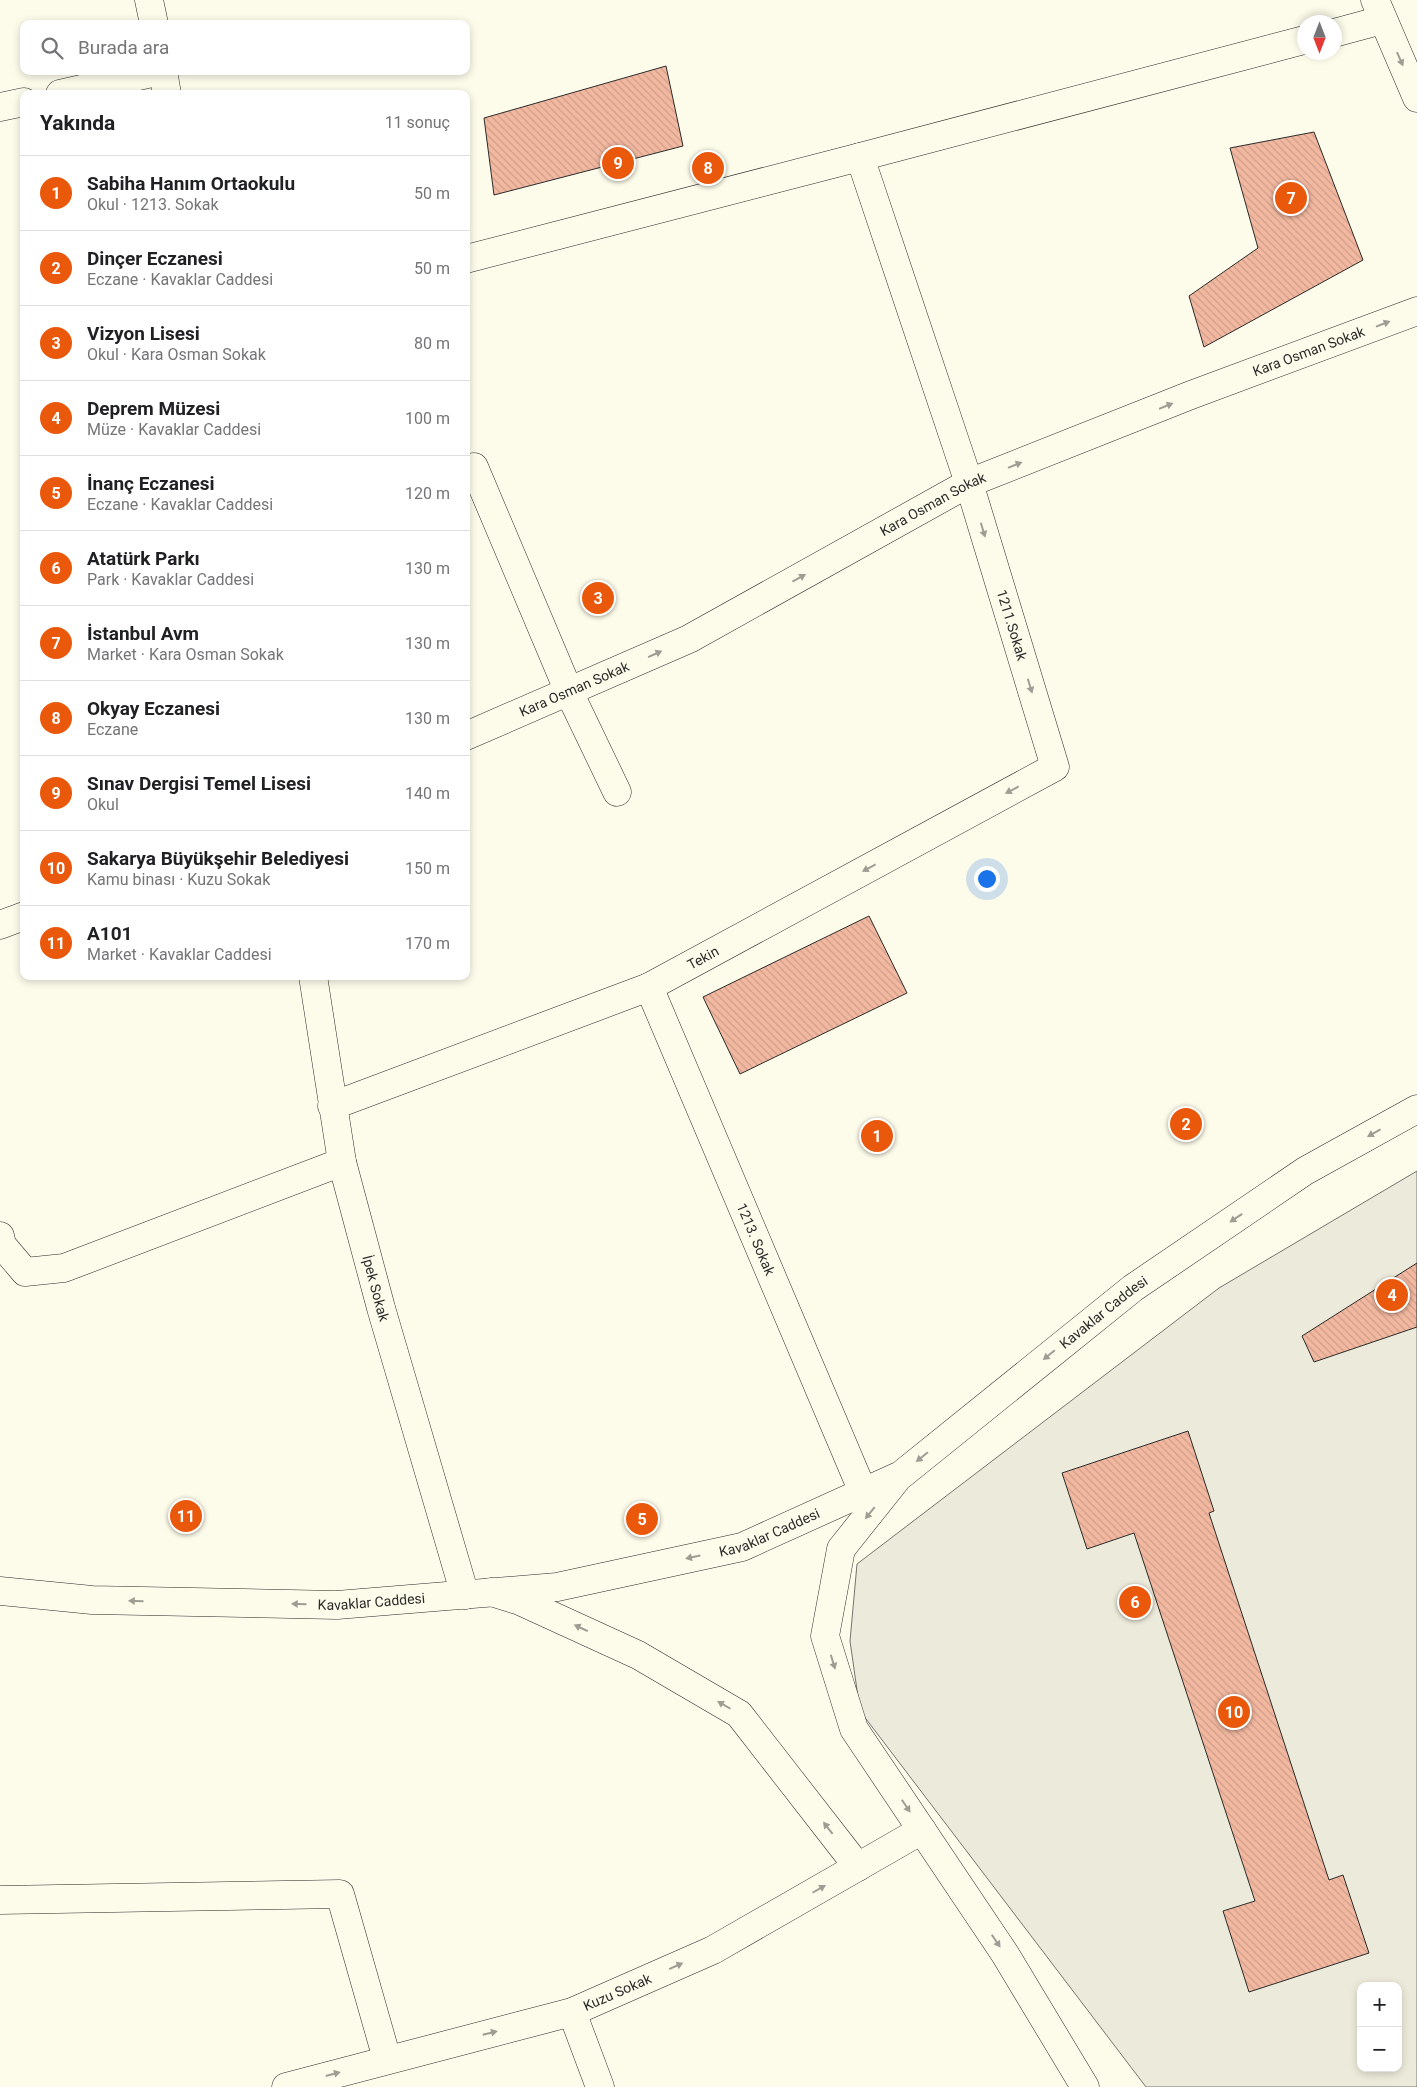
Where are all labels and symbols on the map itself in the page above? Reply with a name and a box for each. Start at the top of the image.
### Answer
north arrow [1297,15,1342,60]
one-way arrow [1396,52,1404,66]
pin: 9 [602,144,634,182]
pin: 8 [692,149,724,187]
pin: 7 [1275,179,1307,217]
one-way arrow [1376,320,1391,327]
street label: Kara Osman Sokak [1250,323,1368,379]
one-way arrow [1159,401,1173,409]
one-way arrow [1008,461,1022,469]
street label: Kara Osman Sokak [877,469,989,539]
one-way arrow [980,523,988,538]
one-way arrow [792,574,806,582]
pin: 3 [582,579,614,617]
street label: 1211.Sokak [994,588,1031,663]
one-way arrow [648,649,662,657]
street label: Kara Osman Sokak [517,658,632,720]
one-way arrow [1027,678,1035,693]
one-way arrow [1005,786,1019,794]
one-way arrow [862,864,877,872]
your location [974,866,1000,892]
street label: Tekin [685,943,721,973]
pin: 2 [1170,1105,1202,1143]
pin: 1 [861,1117,893,1155]
one-way arrow [1367,1129,1382,1137]
street label: 1213. Sokak [734,1201,779,1279]
one-way arrow [1229,1213,1243,1223]
street label: İpek Sokak [359,1253,393,1324]
street label: Kavaklar Caddesi [1056,1273,1151,1352]
pin: 4 [1376,1276,1408,1314]
one-way arrow [1043,1350,1056,1361]
one-way arrow [916,1452,929,1463]
pin: 11 [170,1497,202,1535]
pin: 5 [626,1500,658,1538]
street label: Kavaklar Caddesi [718,1505,822,1560]
one-way arrow [864,1506,875,1519]
one-way arrow [686,1553,701,1561]
pin: 6 [1119,1583,1151,1621]
street label: Kavaklar Caddesi [318,1590,426,1613]
one-way arrow [128,1597,144,1605]
one-way arrow [291,1600,307,1608]
one-way arrow [574,1624,588,1632]
one-way arrow [830,1655,837,1670]
pin: 10 [1218,1693,1250,1731]
one-way arrow [717,1700,730,1709]
one-way arrow [901,1799,910,1813]
one-way arrow [822,1822,833,1835]
one-way arrow [811,1885,826,1893]
one-way arrow [991,1934,1001,1948]
one-way arrow [669,1962,683,1970]
street label: Kuzu Sokak [581,1970,654,2014]
one-way arrow [483,2029,498,2037]
one-way arrow [326,2070,341,2078]

